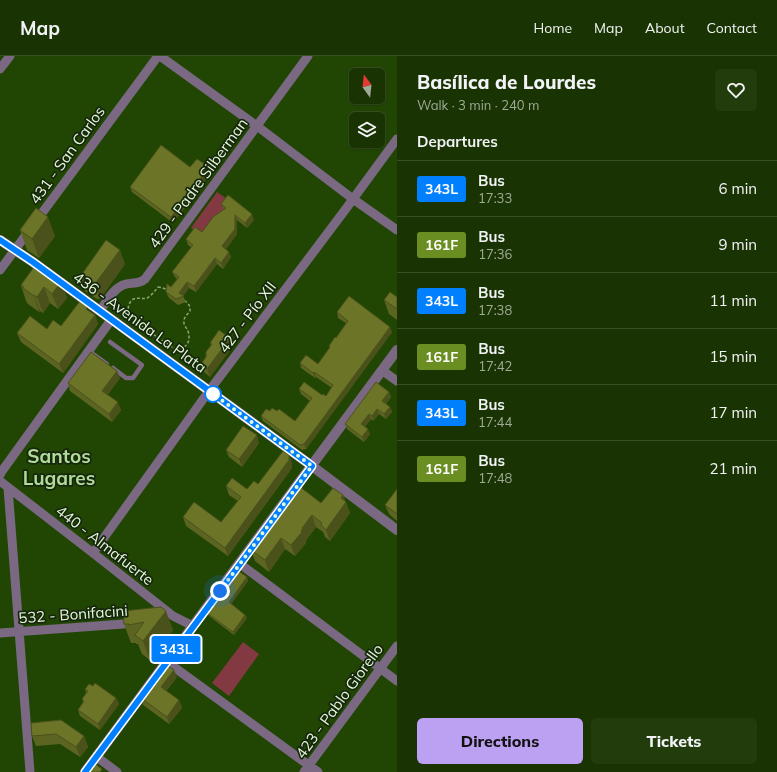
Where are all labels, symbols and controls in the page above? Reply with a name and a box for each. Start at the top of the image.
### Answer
text: Map [20,16,60,40]
text: Home [533,19,572,37]
text: Map [594,19,623,37]
text: About [645,19,685,37]
text: Contact [707,19,757,37]
north arrow [349,68,385,104]
map controls [349,68,385,148]
button: heart [715,69,757,111]
text: Basílica de Lourdes [417,70,596,94]
text: Walk · 3 min · 240 m [417,97,539,113]
street label: 431 - San Carlos [25,102,109,208]
button: layers [349,112,385,148]
street label: 429 - Padre Silberman [144,114,252,252]
text: Departures [417,132,498,151]
text: Bus [478,171,505,190]
text: 6 min [719,179,757,198]
text: 343L [425,180,458,198]
text: 17:33 [478,190,512,206]
text: Bus [478,227,505,246]
text: 9 min [719,235,757,254]
text: 161F [425,236,458,254]
text: 17:36 [478,246,512,262]
street label: 436 - Avenida La Plata [70,267,210,377]
street label: 427 - Pío XII [214,277,280,357]
text: Bus [478,283,505,302]
text: 11 min [710,291,757,310]
text: 343L [425,292,458,310]
text: 17:38 [478,302,512,318]
text: Bus [478,339,505,358]
text: 15 min [710,347,757,366]
text: 161F [425,348,458,366]
text: 17:42 [478,358,512,374]
unlabelled marker [204,385,222,403]
text: Bus [478,395,505,414]
text: 17 min [710,403,757,422]
text: 343L [425,404,458,422]
text: 17:44 [478,414,512,430]
district label: Santos Lugares [23,444,95,490]
text: Bus [478,451,505,470]
text: 21 min [710,459,757,478]
text: 161F [425,460,458,478]
text: 17:48 [478,470,512,486]
street label: 440 - Almafuerte [52,501,158,589]
your location [210,581,230,601]
street label: 532 - Bonifacini [18,601,128,627]
line badge: 343L [148,636,204,662]
text: 343L [159,640,193,658]
street label: 423 - Pablo Giorello [291,640,387,762]
button: Directions [417,718,583,764]
button: Tickets [591,718,757,764]

